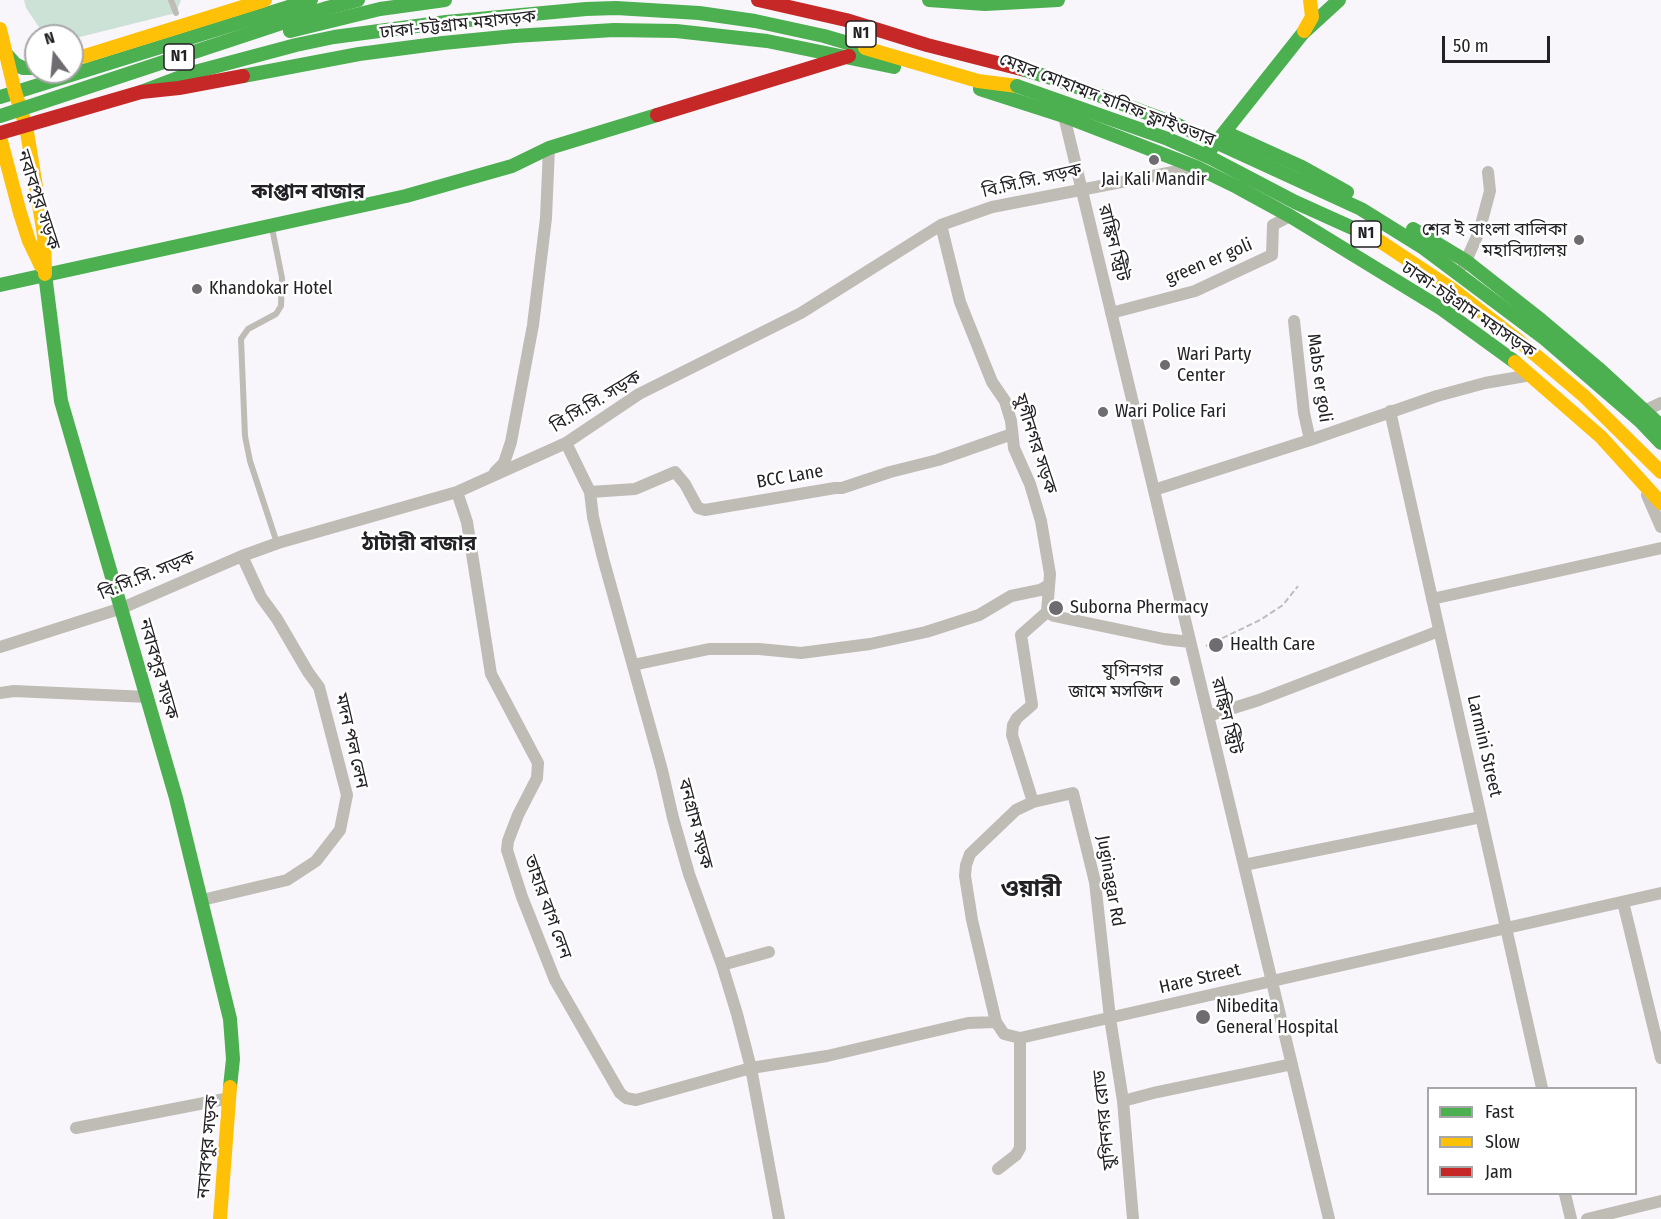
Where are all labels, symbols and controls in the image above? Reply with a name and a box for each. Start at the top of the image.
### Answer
street label: ঢাকা-চট্টগ্রাম মহাসড়ক [379,6,537,44]
road number: N1 [846,21,876,47]
north arrow [24,24,84,84]
scale bar [1445,24,1553,62]
text: N [42,28,57,49]
text: 50 m [1453,35,1489,57]
road number: N1 [164,44,194,70]
street label: মেয়র মোহাম্মদ হানিফ ফ্লাইওভার [996,49,1218,151]
street label: নবাবপুর সড়ক [12,147,64,253]
marker: Jai Kali Mandir [1147,153,1161,167]
street label: বি.সি.সি. সড়ক [980,159,1084,203]
place label: Jai Kali Mandir [1101,169,1207,191]
district label: কাপ্তান বাজার [251,180,365,204]
street label: রাঙ্কিন স্ট্রিট [1093,202,1133,284]
place label: শের ই বাংলা বালিকা মহাবিদ্যালয় [1422,219,1567,262]
road number: N1 [1351,221,1381,247]
marker: শের ই বাংলা বালিকা মহাবিদ্যালয় [1572,233,1586,247]
street label: green er goli [1162,234,1256,290]
street label: ঢাকা-চট্টগ্রাম মহাসড়ক [1397,257,1539,363]
place label: Khandokar Hotel [209,278,333,300]
marker: Khandokar Hotel [190,282,204,296]
street label: Mabs er goli [1302,332,1336,424]
place label: Wari Party Center [1177,344,1251,386]
marker: Wari Party Center [1158,358,1172,372]
street label: বি.সি.সি. সড়ক [547,367,645,437]
street label: যুগীনগর সড়ক [1009,391,1061,497]
place label: Wari Police Fari [1115,401,1226,423]
marker: Wari Police Fari [1096,405,1110,419]
street label: BCC Lane [755,461,825,493]
district label: ঠাটারী বাজার [362,531,476,557]
street label: বি.সি.সি. সড়ক [96,547,198,605]
place label: Suborna Phermacy [1070,597,1208,619]
marker: Suborna Phermacy [1047,599,1065,617]
street label: নবাবপুর সড়ক [133,616,183,722]
place label: Health Care [1230,634,1315,656]
marker: Health Care [1207,636,1225,654]
place label: যুগিনগর জামে মসজিদ [1068,660,1163,702]
marker: যুগিনগর জামে মসজিদ [1168,674,1182,688]
street label: রাঙ্কিন স্ট্রিট [1206,675,1246,757]
street label: মদন পল লেন [330,691,372,791]
street label: Larmini Street [1462,693,1506,799]
street label: বনগ্রাম সড়ক [673,776,717,872]
street label: Juginagar Rd [1091,834,1129,928]
street label: তাহার বাগ লেন [518,852,576,962]
district label: ওয়ারী [1000,875,1062,903]
street label: Hare Street [1157,959,1243,999]
place label: Nibedita General Hospital [1216,996,1338,1038]
marker: Nibedita General Hospital [1194,1008,1212,1026]
street label: যুগিনগর রোড [1089,1069,1121,1171]
legend [1427,1087,1637,1195]
street label: নবাবপুর সড়ক [193,1095,223,1199]
text: Fast [1485,1101,1514,1123]
text: Slow [1485,1131,1520,1153]
text: Jam [1485,1161,1513,1183]

